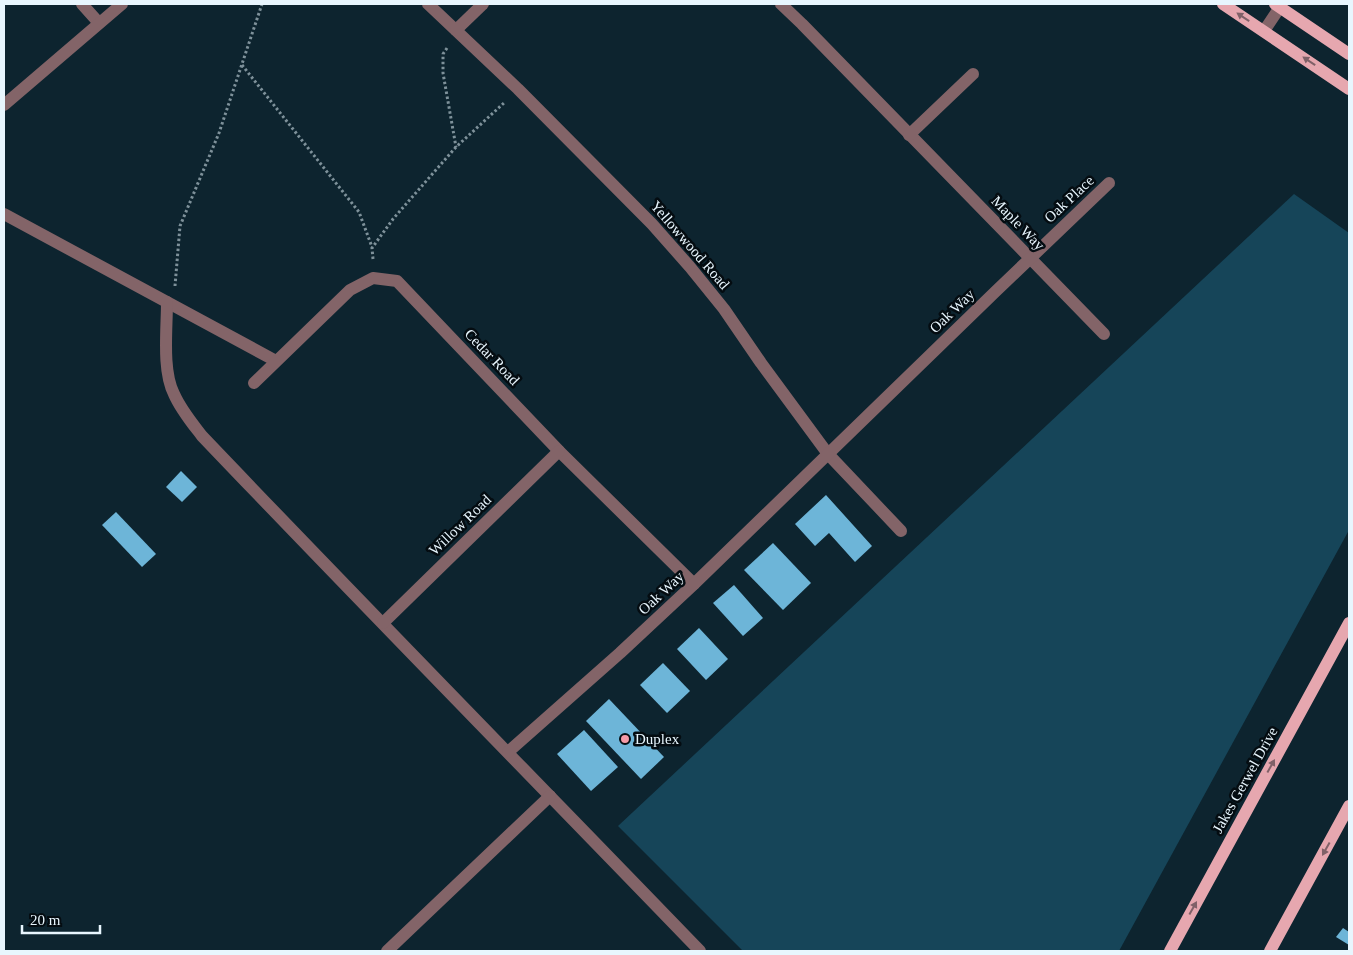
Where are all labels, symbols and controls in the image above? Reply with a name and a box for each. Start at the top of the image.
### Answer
one-way arrow [1237,13,1250,22]
one-way arrow [1302,57,1315,66]
street label: Oak Place [1041,172,1097,226]
street label: Maple Way [988,193,1048,254]
street label: Yellowwood Road [647,198,733,293]
street label: Oak Way [926,286,978,336]
street label: Cedar Road [462,326,523,389]
street label: Willow Road [426,491,495,558]
street label: Oak Way [635,568,687,618]
street label: Jakes Gerwel Drive [1209,724,1281,836]
place label: Duplex [635,731,680,747]
marker: Duplex [619,733,631,745]
one-way arrow [1267,759,1276,773]
one-way arrow [1322,842,1330,856]
scale bar [22,902,100,934]
one-way arrow [1189,902,1198,915]
text: 20 m [30,912,61,928]

